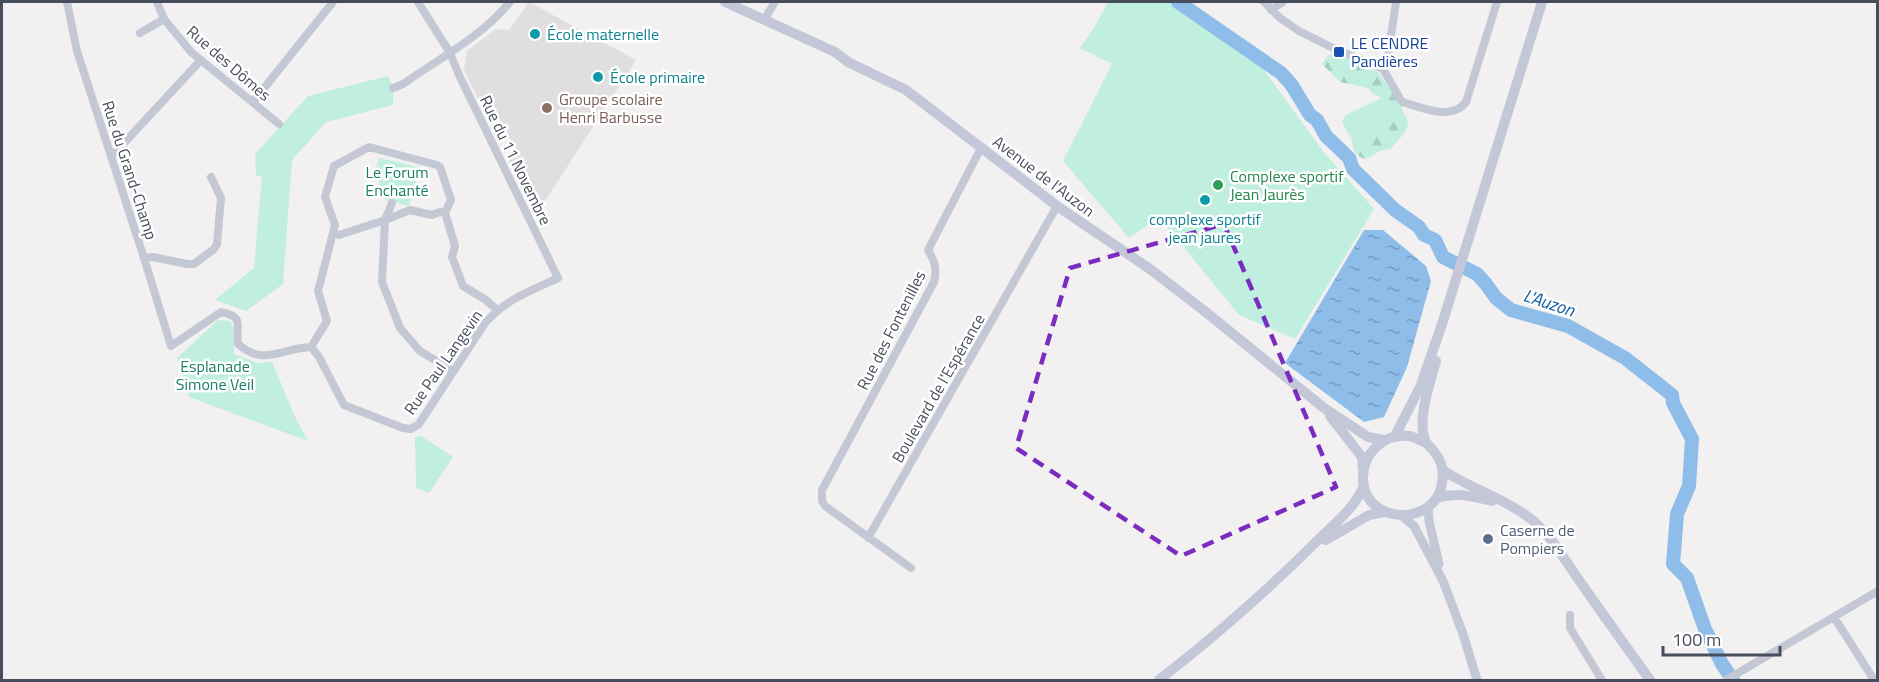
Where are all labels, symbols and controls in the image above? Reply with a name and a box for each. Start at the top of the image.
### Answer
street label: Rue des Dômes [181,19,277,107]
place label: École maternelle [547,22,659,46]
marker: École maternelle [528,27,542,41]
place label: LE CENDRE Pandières [1351,31,1429,73]
marker: LE CENDRE Pandières [1332,45,1346,59]
place label: École primaire [610,65,705,89]
marker: École primaire [591,70,605,84]
place label: Groupe scolaire Henri Barbusse [559,87,663,129]
street label: Rue du 11 Novembre [474,91,558,229]
street label: Rue du Grand-Champ [96,97,164,243]
marker: Groupe scolaire Henri Barbusse [540,101,554,115]
street label: Avenue de l'Auzon [988,130,1100,222]
park label: Le Forum Enchanté [365,160,429,202]
place label: Complexe sportif Jean Jaurès [1230,164,1344,206]
marker: Complexe sportif Jean Jaurès [1211,178,1225,192]
marker: complexe sportif jean jaures [1198,193,1212,207]
place label: complexe sportif jean jaures [1149,207,1262,249]
street label: Rue des Fontenilles [851,266,931,394]
water label: L'Auzon [1520,282,1579,324]
street label: Rue Paul Langevin [398,305,488,419]
street label: Boulevard de l'Espérance [886,309,990,467]
park label: Esplanade Simone Veil [176,354,254,396]
place label: Caserne de Pompiers [1500,518,1575,560]
marker: Caserne de Pompiers [1481,532,1495,546]
scale bar [1663,619,1780,657]
text: 100 m [1672,626,1721,653]

